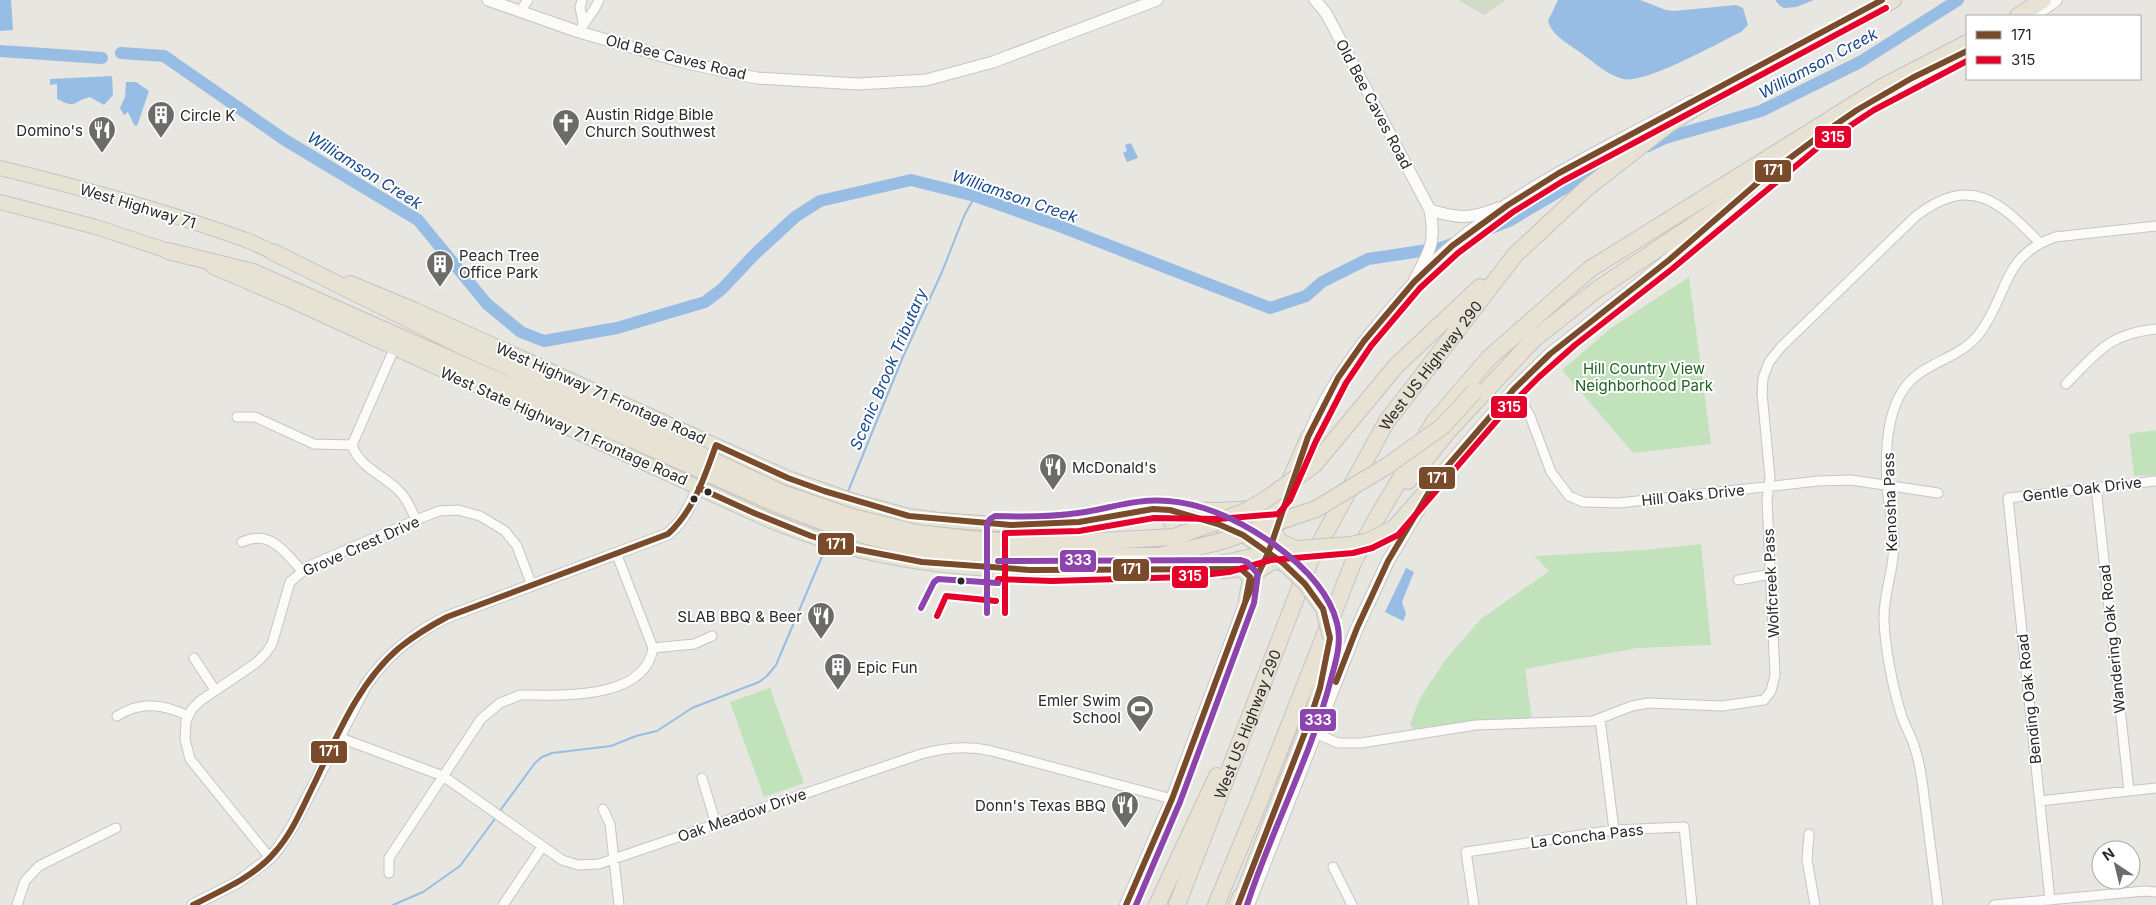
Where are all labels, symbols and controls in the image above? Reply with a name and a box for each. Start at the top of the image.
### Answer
legend [1966,15,2141,80]
water label: Williamson Creek [1755,23,1881,103]
text: 171 [2011,25,2032,44]
street label: Old Bee Caves Road [604,30,748,84]
street label: Old Bee Caves Road [1332,36,1416,172]
text: 315 [2011,50,2036,69]
building icon: Circle K [146,100,176,139]
place label: Austin Ridge Bible Church Southwest [585,105,716,141]
place label: Circle K [180,106,235,125]
church icon: Austin Ridge Bible Church Southwest [551,108,581,147]
restaurant icon: Domino's [87,115,117,154]
place label: Domino's [16,121,83,140]
line badge: 315 [1814,125,1852,149]
water label: Williamson Creek [304,127,426,214]
text: 315 [1821,128,1845,145]
line badge: 171 [1754,159,1792,183]
text: 171 [1763,161,1783,178]
water label: Williamson Creek [949,165,1081,227]
street label: West Highway 71 [78,179,198,233]
place label: Peach Tree Office Park [459,246,539,282]
building icon: Peach Tree Office Park [425,249,455,288]
water label: Scenic Brook Tributary [845,284,931,453]
street label: West US Highway 290 [1374,297,1486,433]
street label: West Highway 71 Frontage Road [493,338,709,448]
park label: Hill Country View Neighborhood Park [1575,359,1714,395]
street label: West State Highway 71 Frontage Road [437,363,691,489]
line badge: 315 [1490,395,1528,419]
text: 315 [1497,398,1521,415]
restaurant icon: McDonald's [1038,452,1068,491]
street label: Kenosha Pass [1879,452,1901,552]
place label: McDonald's [1072,458,1157,477]
line badge: 171 [1418,466,1456,490]
text: 171 [1427,469,1447,486]
street label: Gentle Oak Drive [2021,472,2143,506]
street label: Hill Oaks Drive [1640,480,1746,510]
unlabelled marker [703,487,713,497]
unlabelled marker [689,494,699,504]
street label: Grove Crest Drive [300,512,422,580]
street label: Wolfcreek Pass [1759,528,1783,638]
line badge: 171 [817,532,855,556]
text: 171 [826,535,846,552]
line badge: 333 [1059,549,1097,573]
text: 333 [1064,551,1092,568]
line badge: 171 [1112,558,1150,582]
text: 171 [1121,560,1141,577]
street label: Wandering Oak Road [2095,564,2129,714]
line badge: 315 [1171,565,1209,589]
text: 315 [1178,567,1202,584]
unlabelled marker [956,576,966,586]
restaurant icon: SLAB BBQ & Beer [806,601,836,640]
place label: SLAB BBQ & Beer [677,607,802,626]
street label: Bending Oak Road [2013,633,2045,765]
street label: West US Highway 290 [1210,647,1285,802]
building icon: Epic Fun [823,652,853,691]
place label: Epic Fun [857,658,918,677]
place label: Emler Swim School [1038,691,1121,727]
sports icon: Emler Swim School [1125,694,1155,733]
line badge: 333 [1299,708,1337,732]
text: 333 [1304,711,1332,728]
line badge: 171 [310,740,348,764]
text: 171 [319,742,339,759]
street label: Oak Meadow Drive [675,784,809,846]
restaurant icon: Donn's Texas BBQ [1110,790,1140,829]
place label: Donn's Texas BBQ [975,796,1106,815]
street label: La Concha Pass [1529,820,1645,852]
north arrow [2091,840,2141,890]
text: N [2099,844,2118,864]

